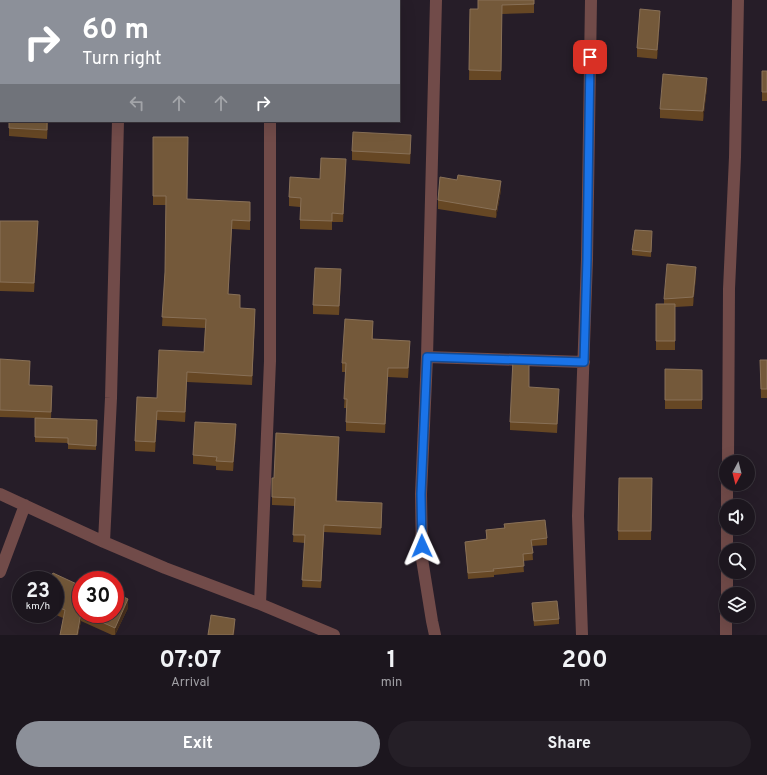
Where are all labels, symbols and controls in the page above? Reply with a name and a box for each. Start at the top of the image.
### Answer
text: 60 m [82,13,149,49]
icon: right [16,16,68,68]
pin [573,40,607,74]
icon: arrive [579,46,601,68]
text: Turn right [82,48,162,71]
icon: left [126,92,148,114]
icon: ahead [168,92,190,114]
icon: ahead [210,92,232,114]
icon: right [252,92,274,114]
north arrow [719,455,755,491]
map controls [719,455,755,623]
button: sound [719,499,755,535]
position arrow [401,525,443,567]
button: search [719,543,755,579]
speed limit sign: 30 [72,571,124,623]
text: 23 [26,579,50,605]
button: layers [719,587,755,623]
text: km/h [26,600,50,613]
text: 07:07 [159,646,221,676]
text: 1 [387,646,396,676]
text: 200 [561,646,608,676]
text: Arrival [171,675,210,691]
text: min [381,675,402,691]
text: m [579,675,590,691]
button: Exit [16,721,380,767]
button: Share [388,721,751,767]

